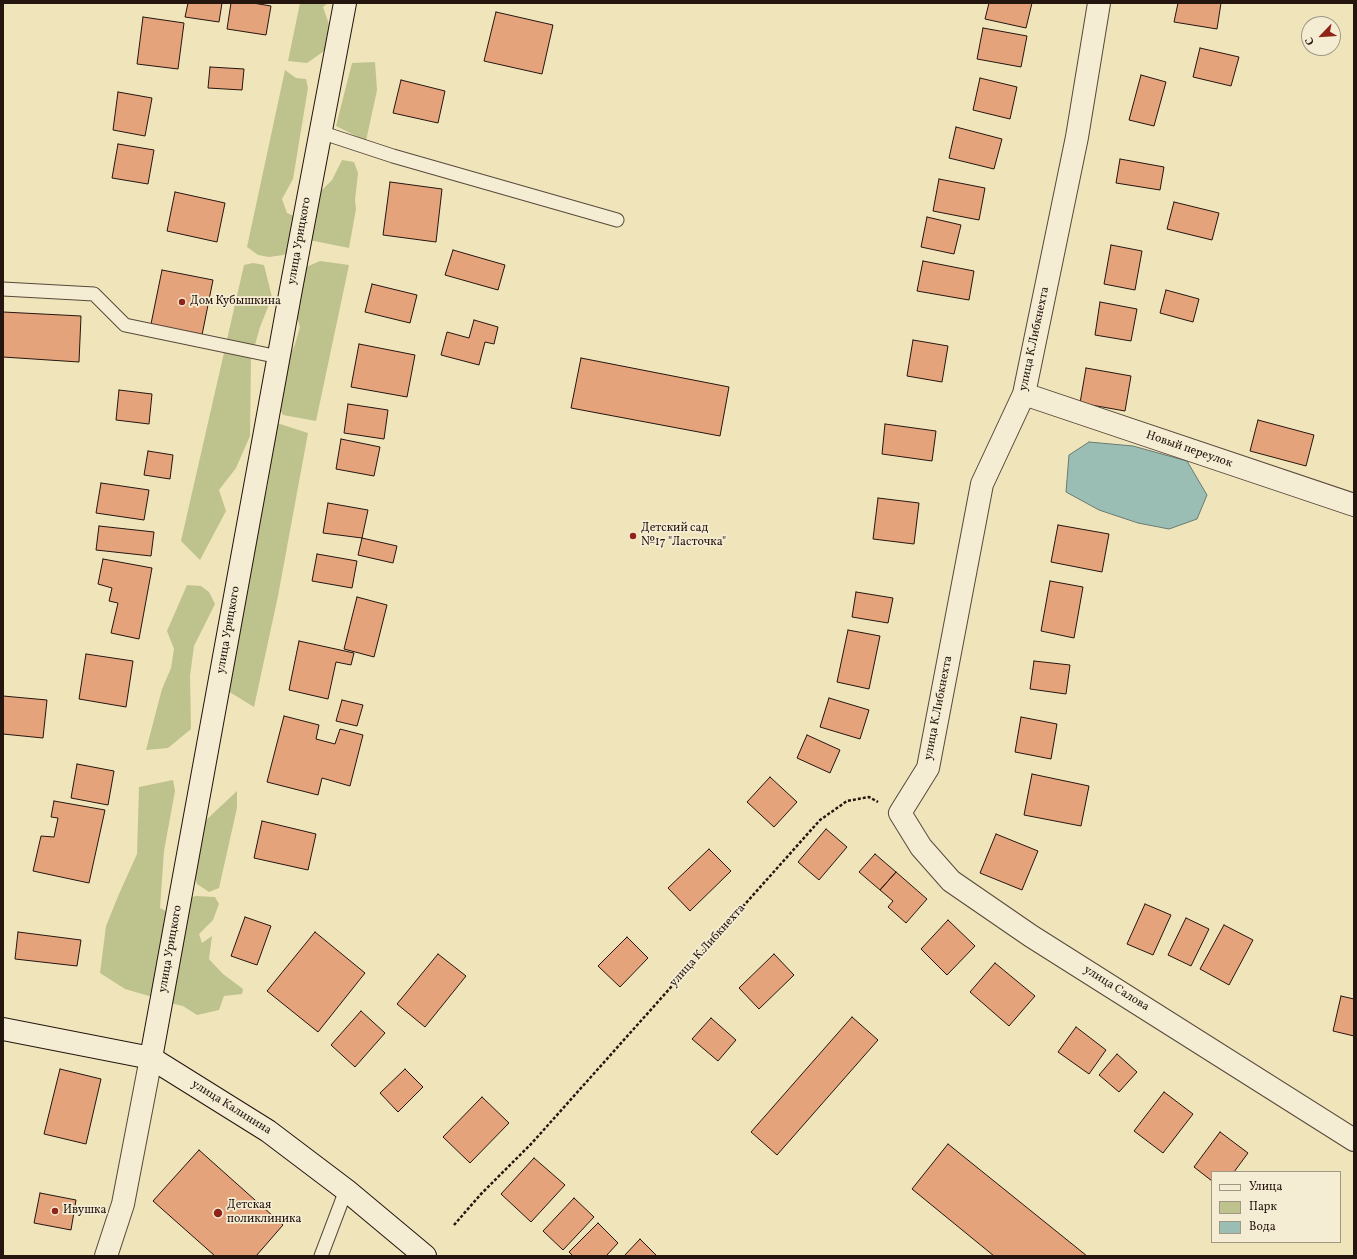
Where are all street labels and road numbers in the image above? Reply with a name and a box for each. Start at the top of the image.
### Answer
street label: улица Урицкого [285,196,315,286]
street label: улица К.Либкнехта [1017,286,1053,392]
street label: Новый переулок [1144,428,1234,472]
street label: улица Урицкого [214,585,244,675]
street label: улица К.Либкнехта [922,654,956,762]
street label: улица К.Либкнехта [667,902,749,990]
street label: улица Урицкого [156,904,186,994]
street label: улица Салова [1081,963,1151,1015]
street label: улица Калинина [188,1078,274,1138]

